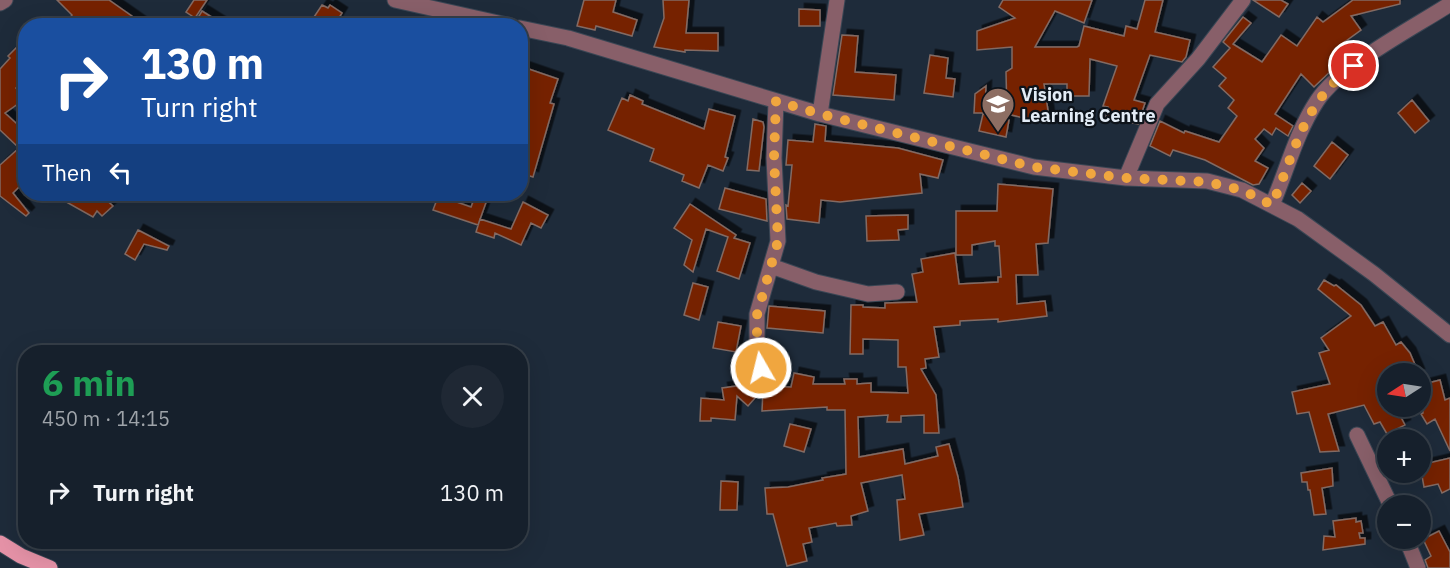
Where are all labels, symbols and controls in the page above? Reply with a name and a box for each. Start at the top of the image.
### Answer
text: 130 m [141,36,264,91]
pin [1328,40,1379,91]
icon: right [42,42,120,120]
icon: arrive [1337,49,1370,82]
place label: Vision Learning Centre [1021,83,1156,127]
school or university icon: Vision Learning Centre [980,86,1016,133]
text: Turn right [141,89,258,124]
icon: left [104,156,137,189]
text: Then [42,158,92,187]
position arrow [729,336,793,400]
text: 6 min [42,359,136,406]
north arrow [1377,363,1431,417]
map controls [1377,363,1431,549]
button: close [441,365,504,428]
text: 450 m · 14:15 [42,405,170,432]
button: + [1377,429,1431,483]
icon: right [42,476,75,509]
text: Turn right [93,478,194,507]
text: 130 m [440,478,504,507]
button: − [1377,495,1431,549]

